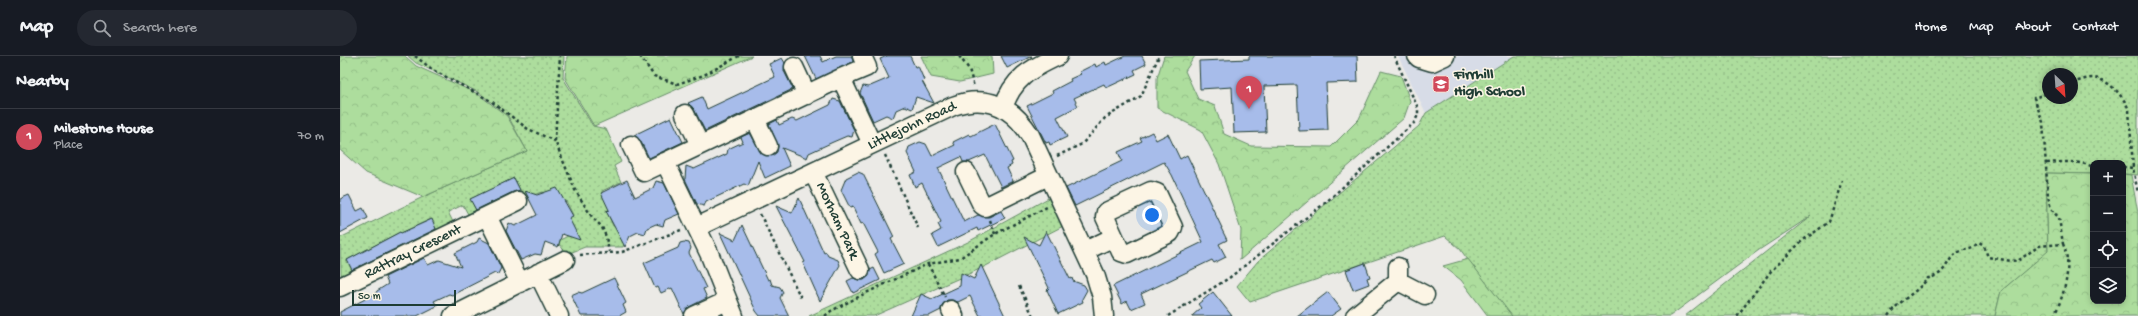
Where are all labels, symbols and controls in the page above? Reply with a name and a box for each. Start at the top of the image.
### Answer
search box [77,10,357,46]
text: Map [20,16,53,39]
icon: search [91,17,113,39]
text: Search here [123,19,197,37]
text: Home [1915,19,1947,36]
text: Map [1969,19,1993,36]
text: About [2015,19,2051,36]
text: Contact [2073,19,2118,36]
place label: Firrhill High School [1453,66,1526,101]
north arrow [2042,68,2078,104]
text: Nearby [16,72,69,92]
school or university icon: Firrhill High School [1431,74,1451,94]
pin: 1 [1236,76,1262,109]
street label: Littlejohn Road [865,97,960,154]
text: Milestone House [54,120,153,138]
text: 1 [26,129,32,144]
text: 70 m [298,129,324,144]
text: Place [54,138,82,153]
map controls [2090,160,2126,304]
button: + [2090,160,2126,196]
street label: Morham Park [811,180,863,263]
button: − [2090,196,2126,232]
your location [1142,205,1162,225]
street label: Rattray Crescent [362,220,466,283]
button: locate [2090,232,2126,268]
button: layers [2090,268,2126,304]
scale bar [352,288,456,307]
text: 50 m [358,291,380,303]

